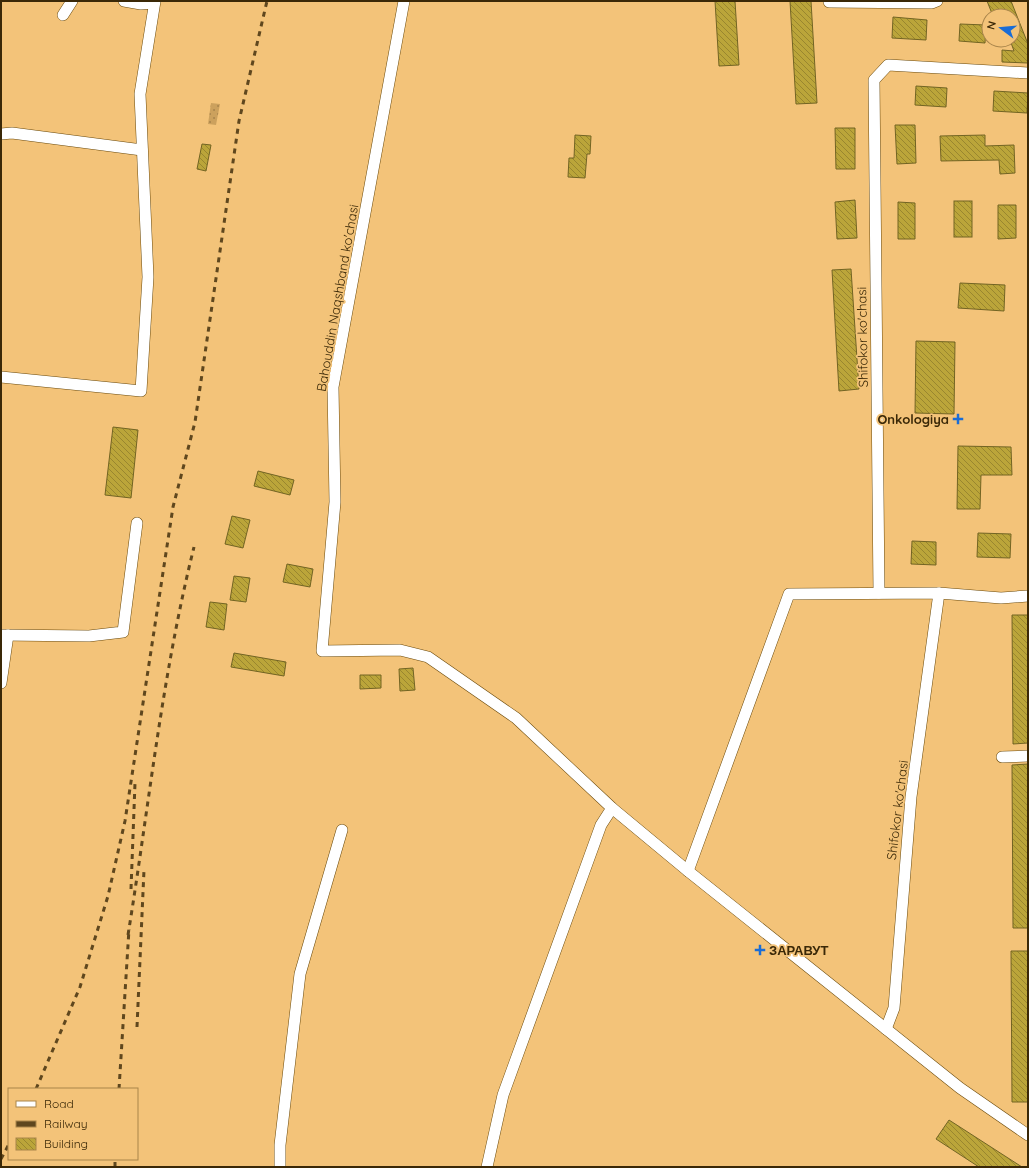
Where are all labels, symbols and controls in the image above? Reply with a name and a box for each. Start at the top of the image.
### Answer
north arrow [981,8,1021,48]
text: N [984,19,999,31]
street label: Bahouddin Naqshband ko'chasi [313,203,361,393]
street label: Shifokor ko'chasi [853,287,871,387]
place label: Onkologiya [878,411,949,427]
marker: Onkologiya [952,413,964,425]
street label: Shifokor ko'chasi [883,759,911,861]
place label: ЗАРАВУТ [769,942,828,958]
marker: ЗАРАВУТ [754,944,766,956]
legend [8,1088,138,1160]
text: Road [44,1096,74,1111]
text: Railway [44,1116,88,1131]
text: Building [44,1136,88,1151]

